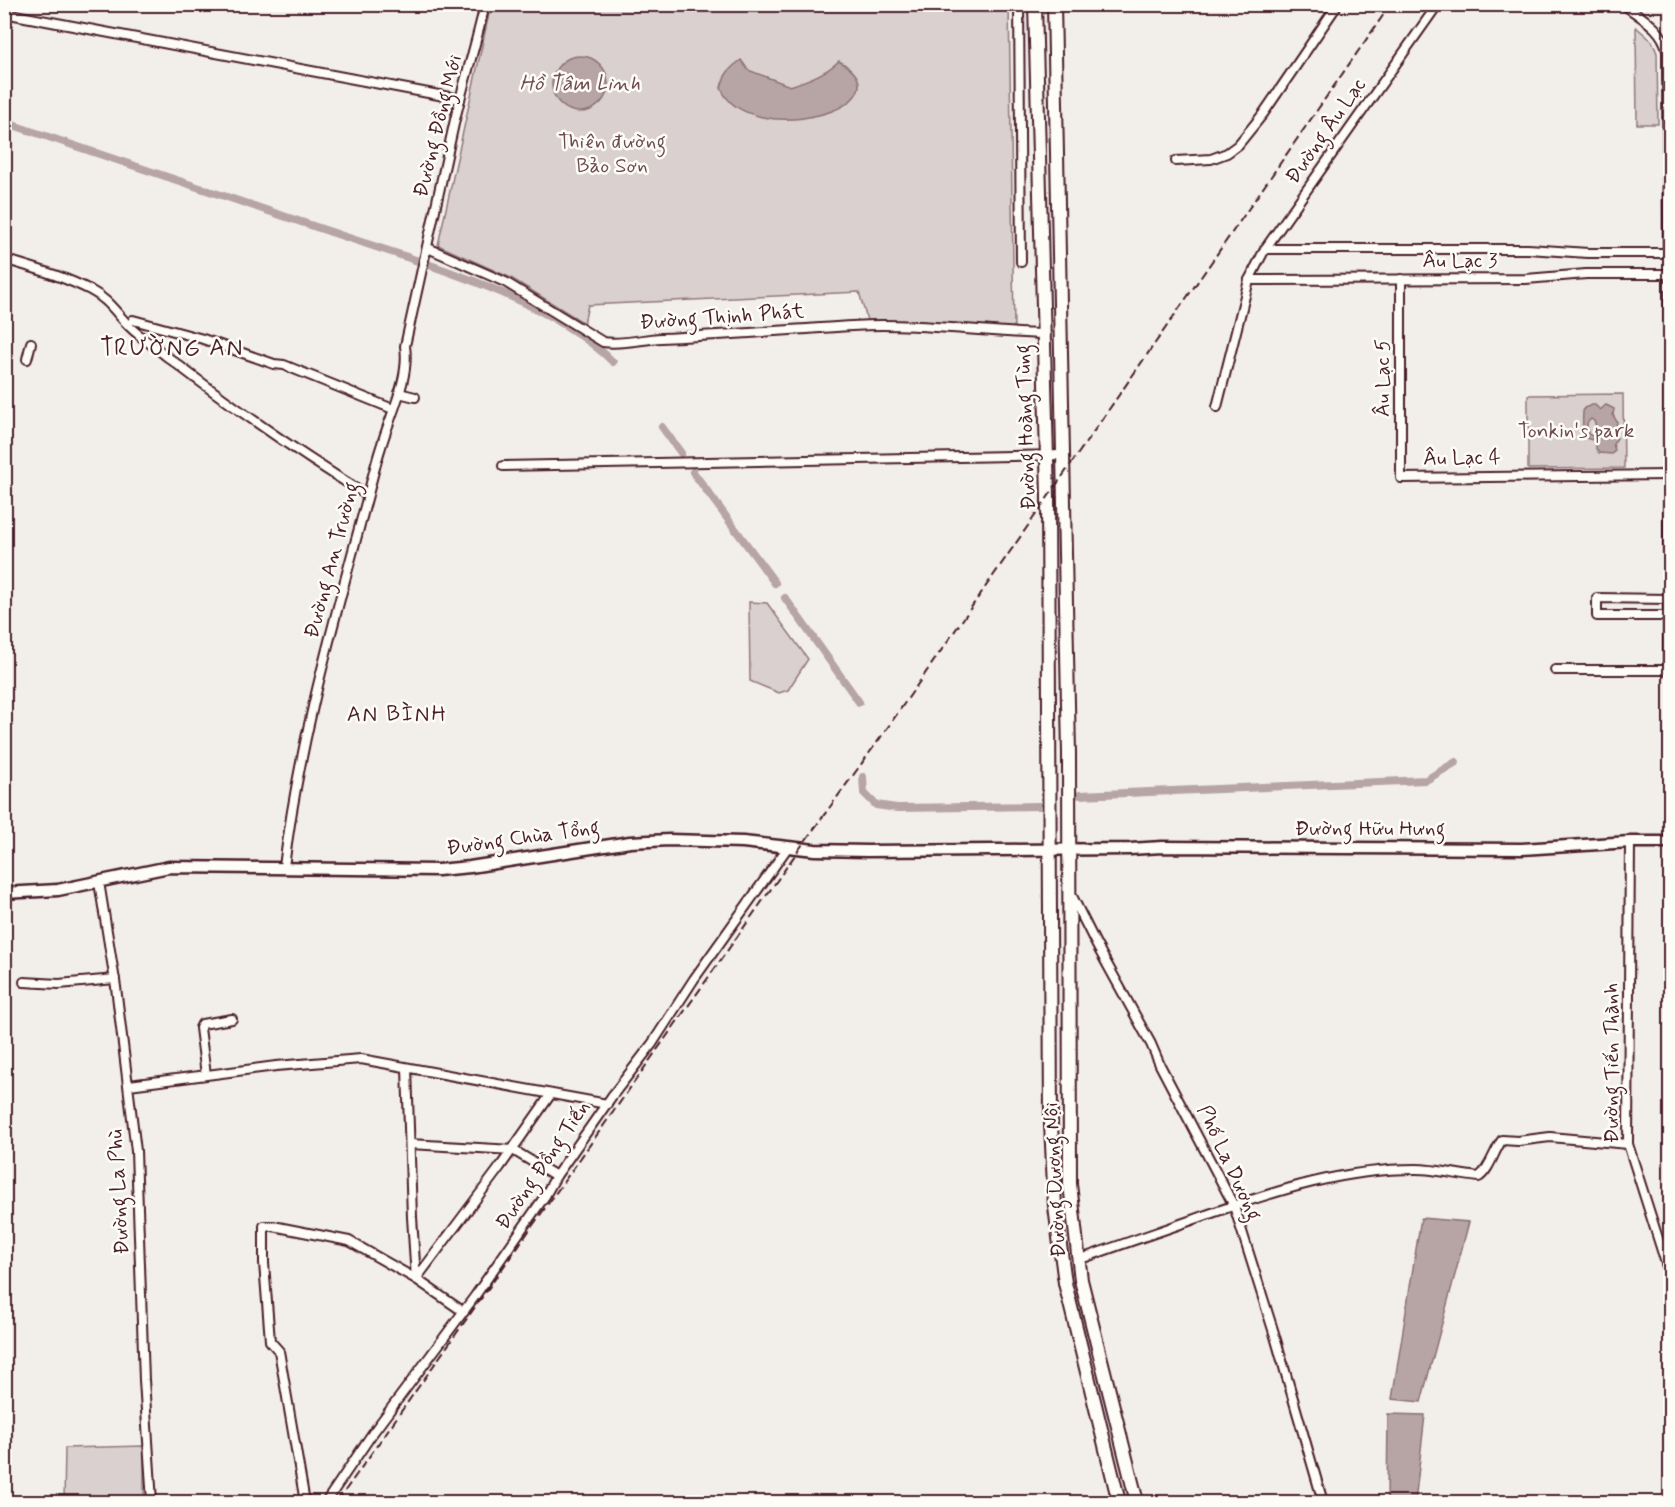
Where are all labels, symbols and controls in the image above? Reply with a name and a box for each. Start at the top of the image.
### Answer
street label: Đường Đồng Mới [407,52,471,201]
water label: Hồ Tâm Linh [520,70,640,98]
street label: Đường Âu Lạc [1279,72,1374,191]
park label: Thiên đường Bảo Sơn [558,128,666,180]
street label: Âu Lạc 3 [1423,247,1498,275]
street label: Đường Thịnh Phát [639,297,806,339]
district label: TRƯỜNG AN [100,333,244,364]
street label: Âu Lạc 5 [1369,339,1397,417]
street label: Đường Hoàng Tùng [1009,343,1045,510]
park label: Tonkin's park [1518,417,1635,445]
street label: Âu Lạc 4 [1423,443,1501,473]
street label: Đường An Trường [298,479,368,642]
district label: AN BÌNH [347,701,447,729]
street label: Đường Chùa Tổng [445,813,602,865]
street label: Đường Hữu Hưng [1295,815,1445,845]
street label: Đường Tiến Thành [1598,983,1628,1143]
street label: Đường Đồng Tiến [489,1095,598,1236]
street label: Đường Dương Nội [1037,1101,1075,1258]
street label: Phố La Dương [1188,1101,1268,1226]
street label: Đường La Phù [102,1128,138,1255]

